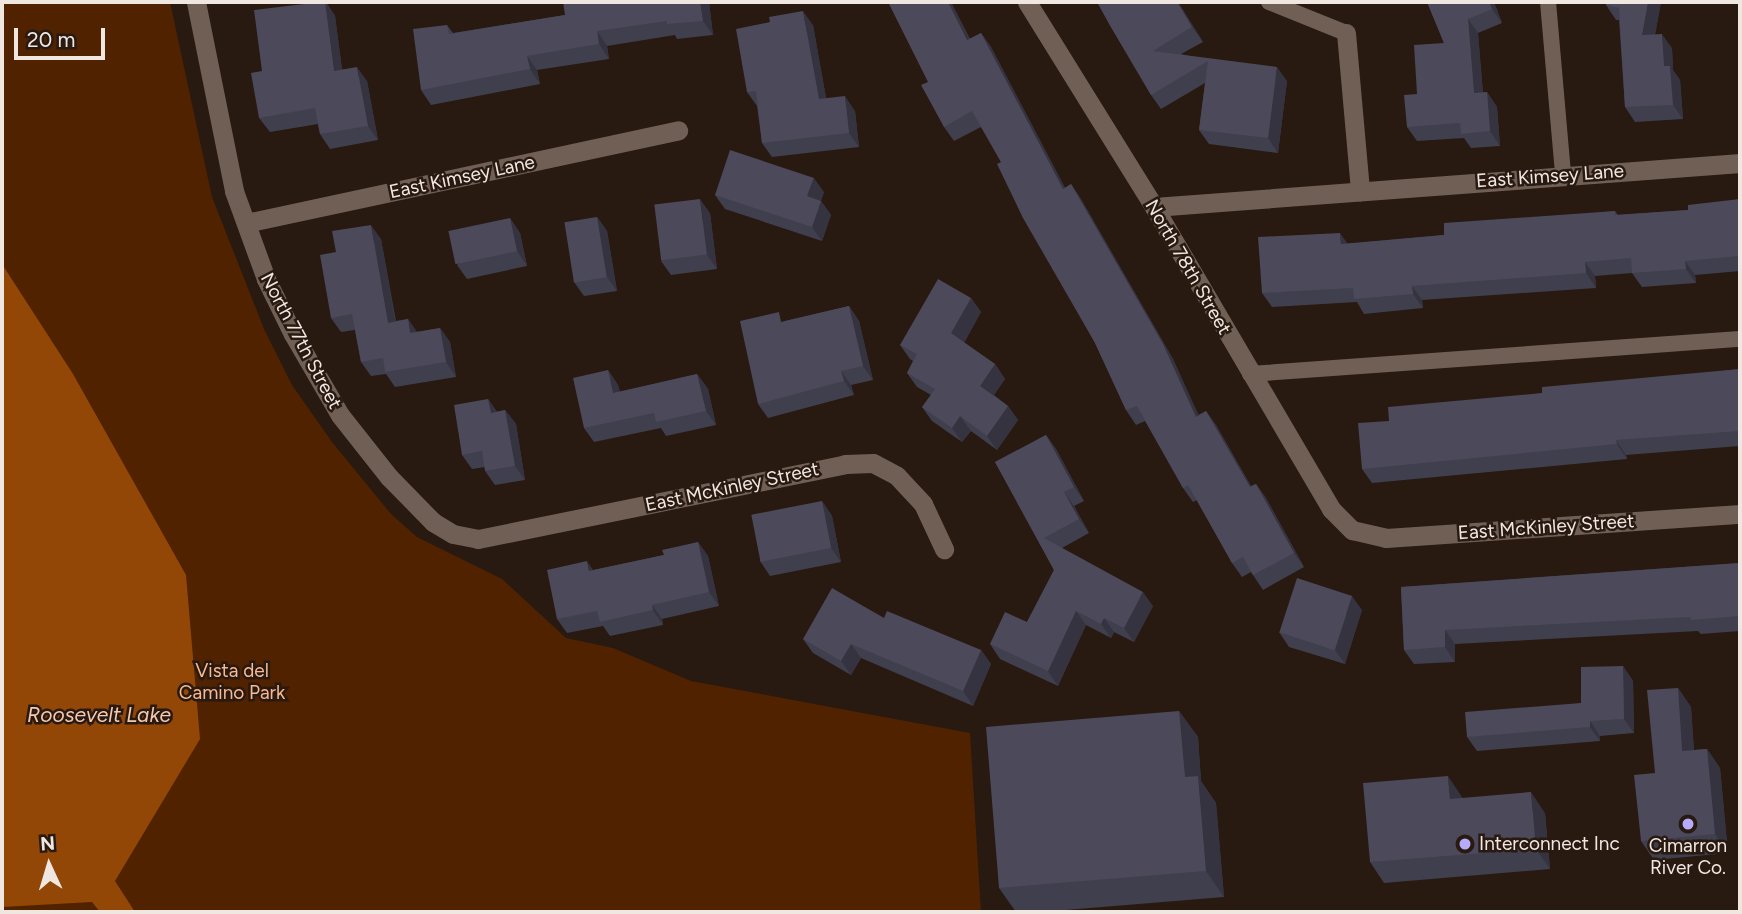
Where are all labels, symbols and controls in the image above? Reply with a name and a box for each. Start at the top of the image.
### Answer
scale bar [18,14,108,58]
text: 20 m [27,27,75,52]
street label: East Kimsey Lane [387,150,537,204]
street label: East Kimsey Lane [1475,159,1625,193]
street label: North 78th Street [1140,195,1236,339]
street label: North 77th Street [256,269,346,413]
street label: East McKinley Street [643,457,821,517]
street label: East McKinley Street [1457,509,1635,545]
park label: Vista del Camino Park [179,660,285,704]
water label: Roosevelt Lake [27,702,171,728]
marker: Cimarron River Co. [1680,816,1696,832]
north arrow [14,830,84,900]
text: N [39,832,56,856]
place label: Interconnect Inc [1479,833,1620,855]
place label: Cimarron River Co. [1649,835,1727,879]
marker: Interconnect Inc [1457,836,1473,852]

